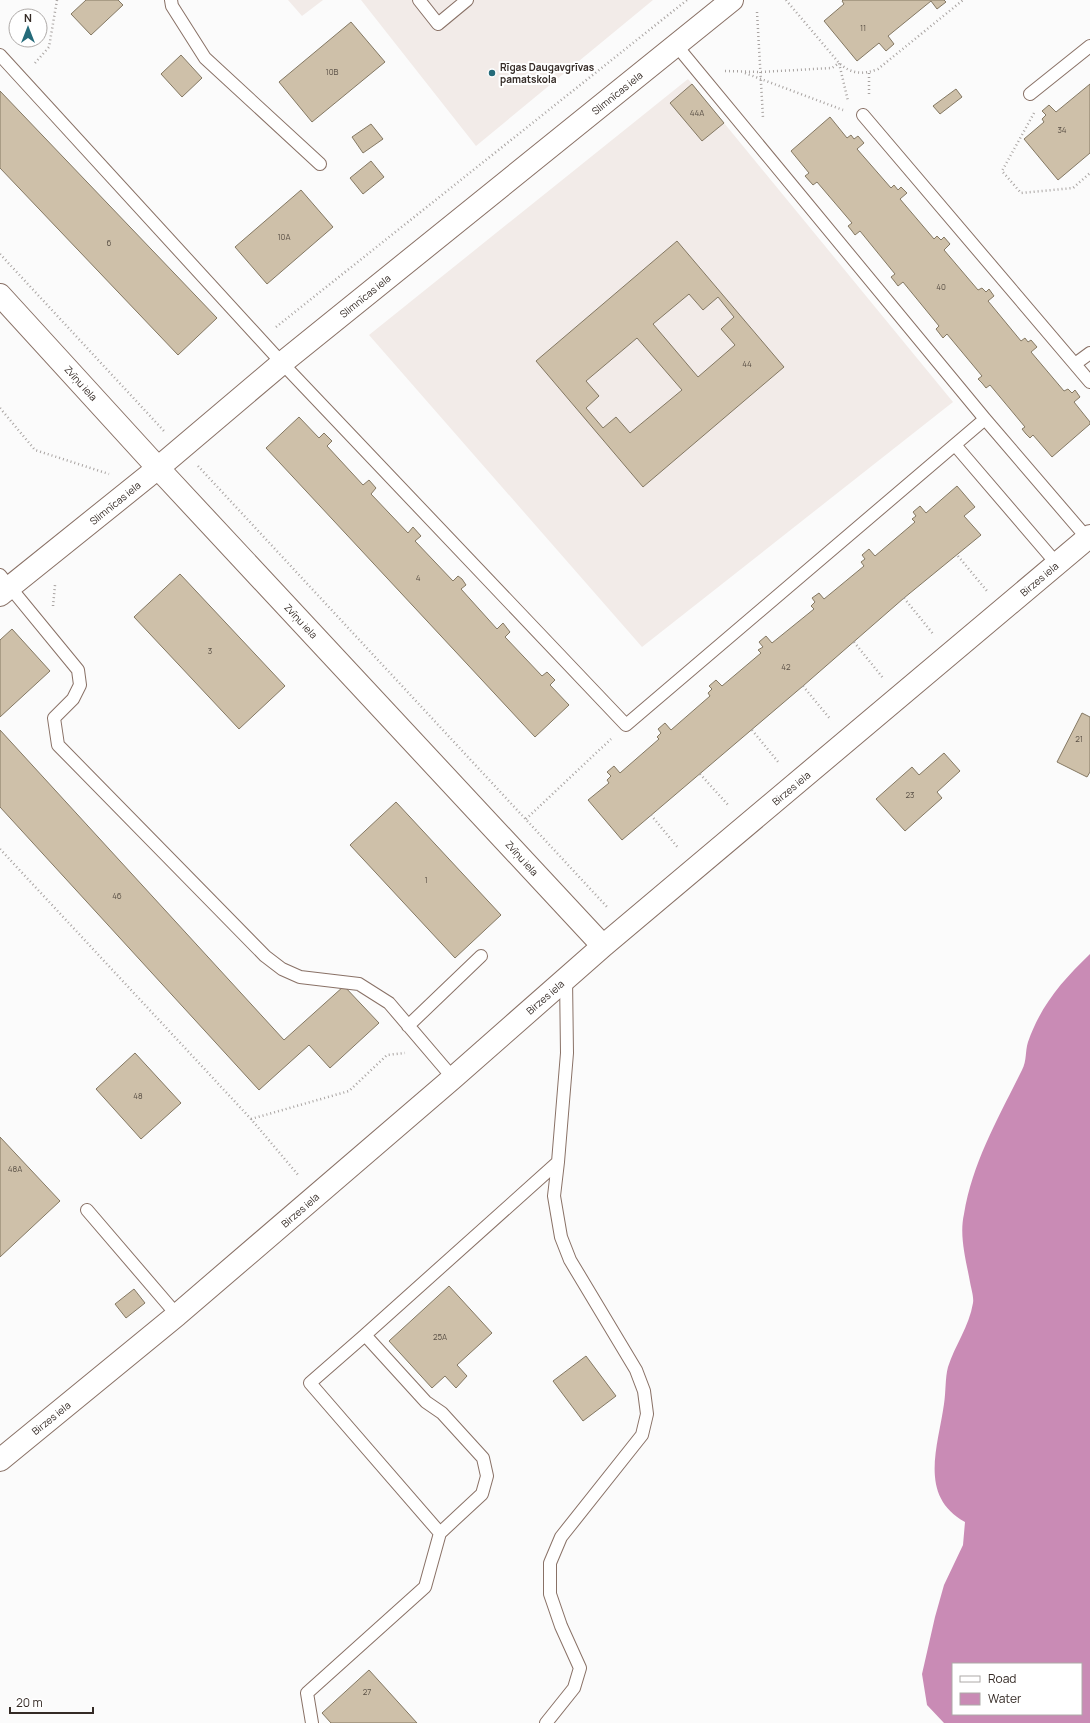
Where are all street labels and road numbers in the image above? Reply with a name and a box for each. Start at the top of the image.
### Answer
street label: Slimnīcas iela [589,68,645,118]
street label: Slimnīcas iela [337,271,393,321]
street label: Zvīņu iela [61,362,101,404]
street label: Slimnīcas iela [87,478,143,528]
street label: Birzes iela [1017,559,1061,599]
street label: Zvīņu iela [281,601,321,641]
street label: Birzes iela [769,768,813,808]
street label: Zvīņu iela [502,837,542,879]
street label: Birzes iela [523,977,567,1017]
street label: Birzes iela [278,1190,322,1230]
street label: Birzes iela [29,1398,73,1438]

